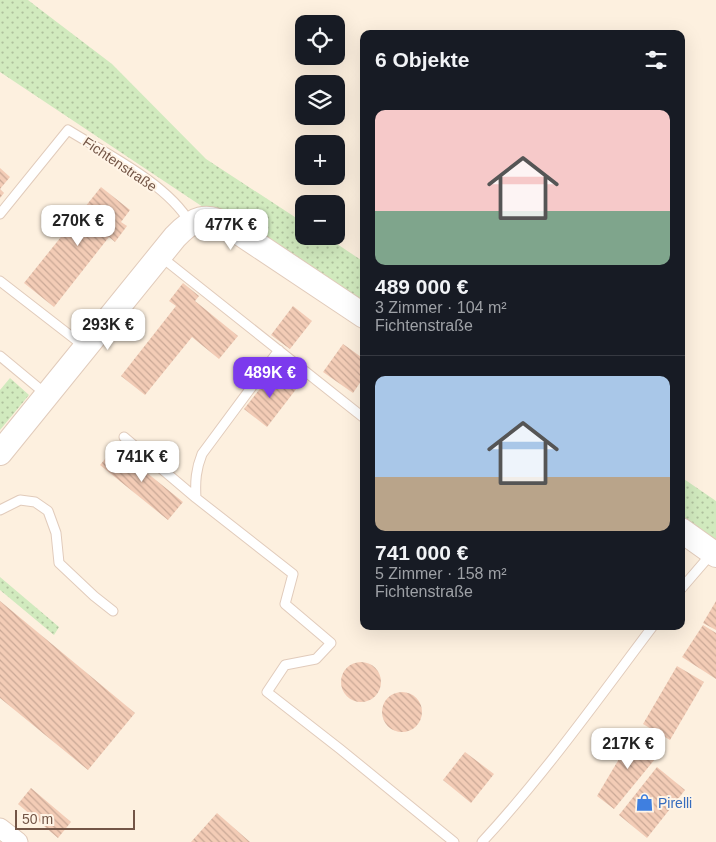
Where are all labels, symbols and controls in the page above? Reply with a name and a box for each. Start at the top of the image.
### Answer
map controls [295,15,345,245]
button: locate [295,15,345,65]
icon: filters [642,46,670,74]
text: 6 Objekte [375,48,470,71]
button: layers [295,75,345,125]
street label: Fichtenstraße [80,133,160,195]
button: + [295,135,345,185]
icon: home [478,143,568,233]
button: − [295,195,345,245]
pin: 270K € [37,204,119,247]
pin: 477K € [190,208,272,251]
text: 270K € [52,212,104,229]
text: 477K € [205,216,257,233]
text: 489 000 € [375,275,468,298]
text: 3 Zimmer · 104 m² [375,299,507,316]
pin: 293K € [67,308,149,351]
text: 293K € [82,316,134,333]
text: Fichtenstraße [375,317,473,334]
pin: 489K € [229,356,311,399]
text: 489K € [244,364,296,381]
icon: home [478,408,568,498]
pin: 741K € [101,440,183,483]
text: 741K € [116,448,168,465]
text: 741 000 € [375,541,468,564]
text: 5 Zimmer · 158 m² [375,565,507,582]
text: Fichtenstraße [375,583,473,600]
pin: 217K € [587,728,669,770]
text: 217K € [602,735,654,752]
shop icon: Pirelli [634,793,654,813]
place label: Pirelli [658,795,692,811]
scale bar [15,807,135,830]
text: 50 m [22,811,53,827]

